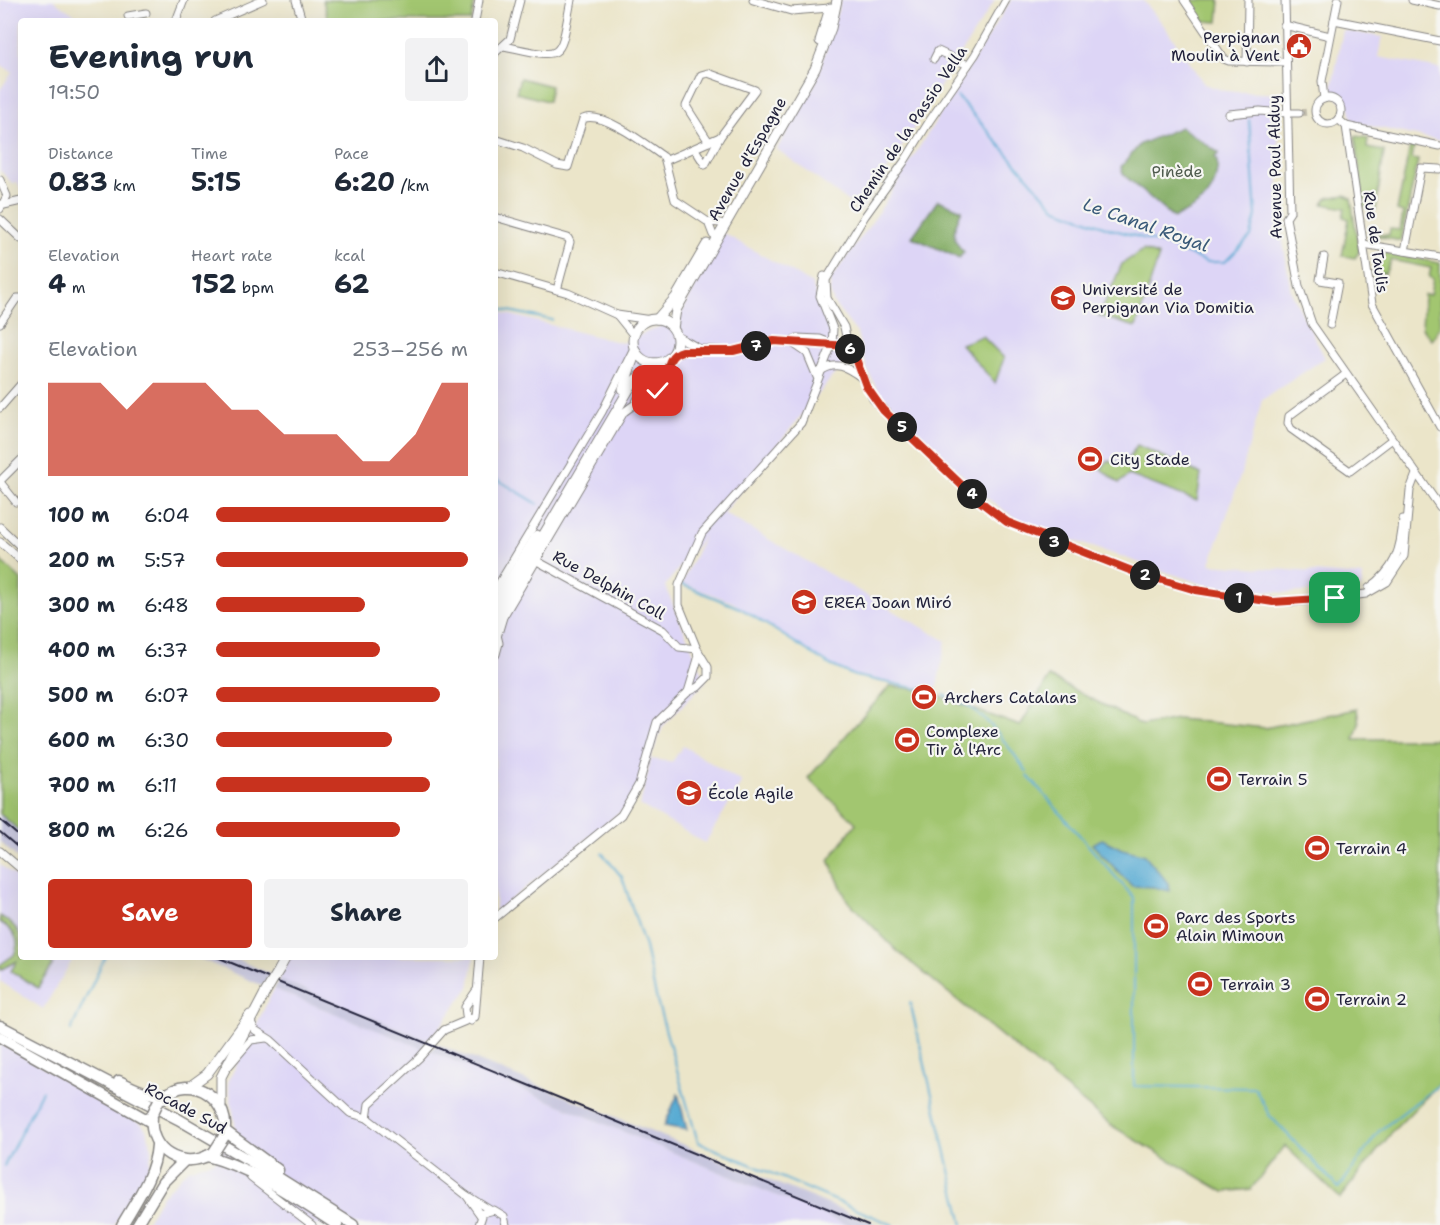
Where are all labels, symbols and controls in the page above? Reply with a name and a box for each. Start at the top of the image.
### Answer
place label: Perpignan Moulin à Vent [1171,27,1280,66]
public building icon: Perpignan Moulin à Vent [1284,31,1314,61]
text: Evening run [48,34,254,79]
button: share [405,38,468,101]
street label: Chemin de la Passio Vella [844,41,972,217]
text: 19:50 [48,79,100,105]
street label: Avenue d'Espagne [703,93,791,225]
street label: Avenue Paul Alduy [1263,95,1287,239]
text: Distance [48,143,114,164]
text: Time [191,143,228,164]
text: Pace [334,143,369,164]
park label: Pinède [1151,161,1203,182]
text: 0.83 [48,164,108,199]
text: 5:15 [191,164,241,199]
text: 6:20 [334,164,395,199]
text: km [108,175,136,196]
text: /km [395,175,429,196]
street label: Rue de Taulis [1358,190,1394,294]
water label: Le Canal Royal [1080,192,1212,258]
text: Elevation [48,245,120,266]
text: Heart rate [191,245,273,266]
text: kcal [334,245,365,266]
text: 4 [48,266,66,301]
text: 152 [191,266,236,301]
text: 62 [334,266,370,301]
text: m [66,277,85,298]
text: bpm [236,277,274,298]
place label: Université de Perpignan Via Domitia [1082,279,1254,318]
school or university icon: Université de Perpignan Via Domitia [1048,283,1078,313]
pin: 7 [741,331,771,361]
pin: 6 [835,334,865,364]
text: 7 [750,335,762,356]
text: Elevation [48,336,138,362]
text: 253–256 m [351,336,468,362]
text: 6 [844,338,856,359]
pin [632,365,683,416]
icon: check [641,374,674,407]
pin: 5 [887,412,917,442]
text: 5 [897,416,907,437]
sports icon: City Stade [1075,444,1105,474]
place label: City Stade [1110,449,1190,470]
pin: 4 [957,479,987,509]
text: 4 [966,483,978,504]
text: 100 m [48,502,110,528]
text: 6:04 [144,502,190,528]
pin: 3 [1039,527,1069,557]
text: 3 [1048,531,1060,552]
street label: Rue Delphin Coll [549,545,669,625]
text: 200 m [48,547,115,573]
text: 5:57 [144,547,186,573]
pin: 2 [1130,560,1160,590]
text: 2 [1139,564,1151,585]
pin [1309,572,1360,623]
icon: arrive [1318,581,1351,614]
pin: 1 [1224,583,1254,613]
school or university icon: EREA Joan Miró [789,587,819,617]
text: 1 [1235,587,1243,608]
text: 300 m [48,592,115,618]
text: 6:48 [144,592,189,618]
place label: EREA Joan Miró [824,592,952,613]
text: 400 m [48,637,115,663]
text: 6:37 [144,637,188,663]
text: 500 m [48,682,114,708]
text: 6:07 [144,682,189,708]
sports icon: Archers Catalans [909,682,939,712]
place label: Archers Catalans [944,687,1077,708]
place label: Complexe Tir à l'Arc [926,721,1001,760]
sports icon: Complexe Tir à l'Arc [892,725,922,755]
text: 600 m [48,727,115,753]
text: 6:30 [144,727,189,753]
sports icon: Terrain 5 [1204,764,1234,794]
place label: Terrain 5 [1238,769,1308,790]
text: 700 m [48,772,115,798]
text: 6:11 [144,772,177,798]
school or university icon: École Agile [674,778,704,808]
place label: École Agile [708,783,794,804]
text: 800 m [48,817,115,843]
text: 6:26 [144,817,189,843]
sports icon: Terrain 4 [1302,833,1332,863]
place label: Terrain 4 [1336,838,1407,859]
button: Save [48,879,252,948]
button: Share [264,879,468,948]
place label: Parc des Sports Alain Mimoun [1176,907,1296,946]
sports icon: Parc des Sports Alain Mimoun [1141,911,1171,941]
sports icon: Terrain 3 [1185,969,1215,999]
place label: Terrain 3 [1220,974,1291,995]
sports icon: Terrain 2 [1302,984,1332,1014]
place label: Terrain 2 [1336,989,1407,1010]
street label: Rocade Sud [141,1078,231,1138]

